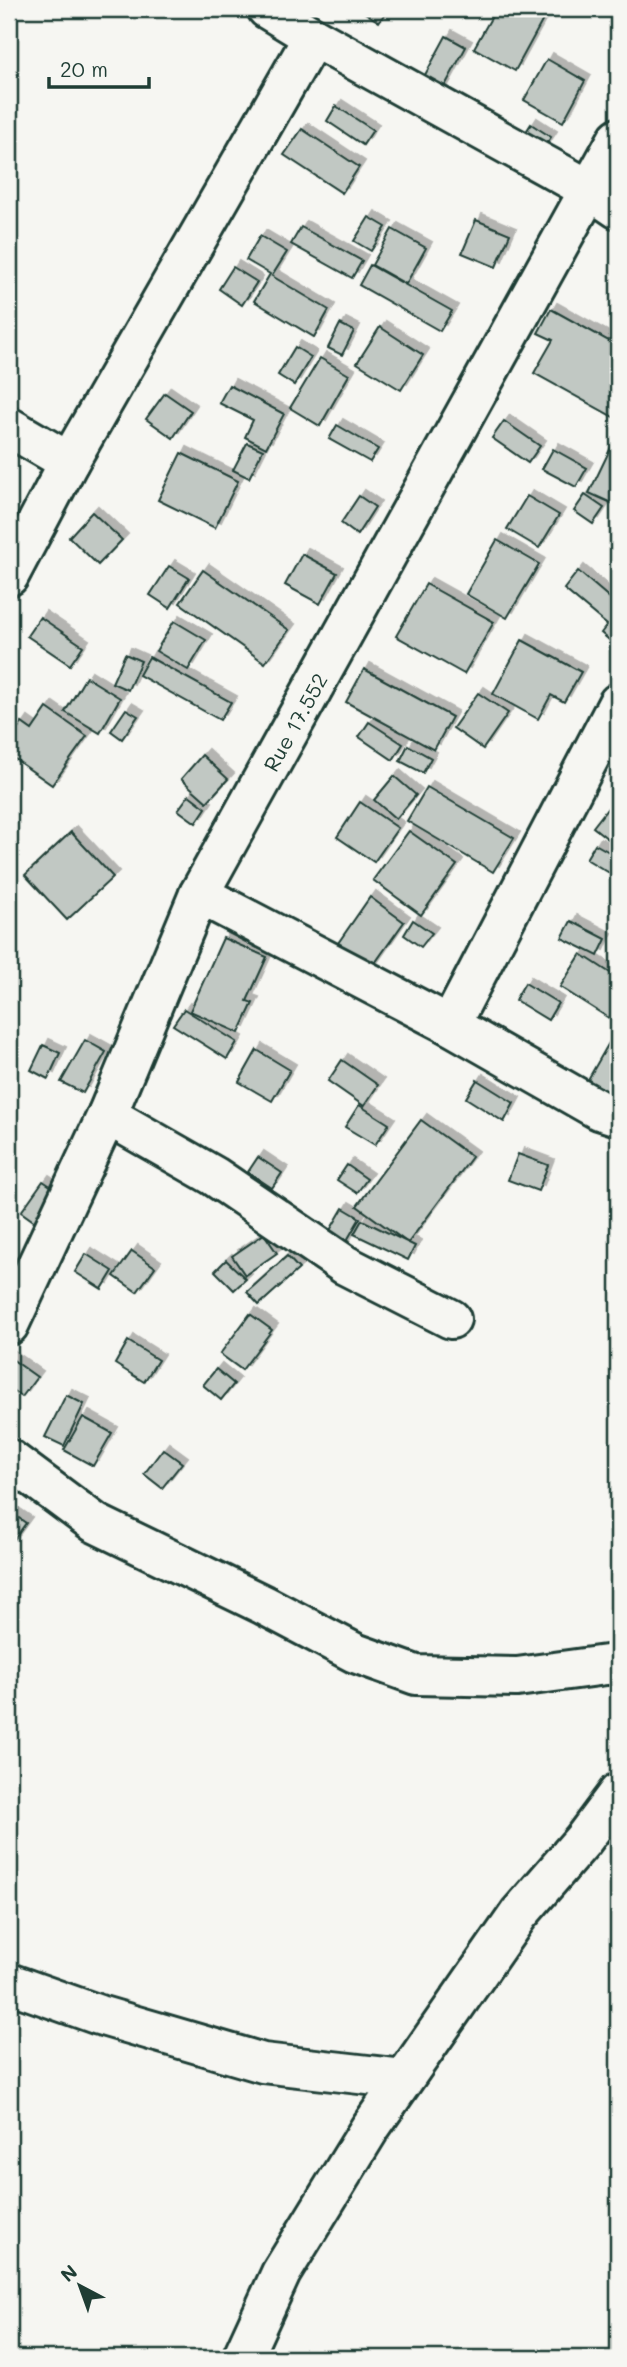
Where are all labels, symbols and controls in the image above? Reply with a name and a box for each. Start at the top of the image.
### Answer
scale bar [49,46,149,90]
text: 20 m [60,55,108,82]
street label: Rue 17.552 [256,668,332,776]
north arrow [46,2252,116,2322]
text: N [55,2259,82,2287]

